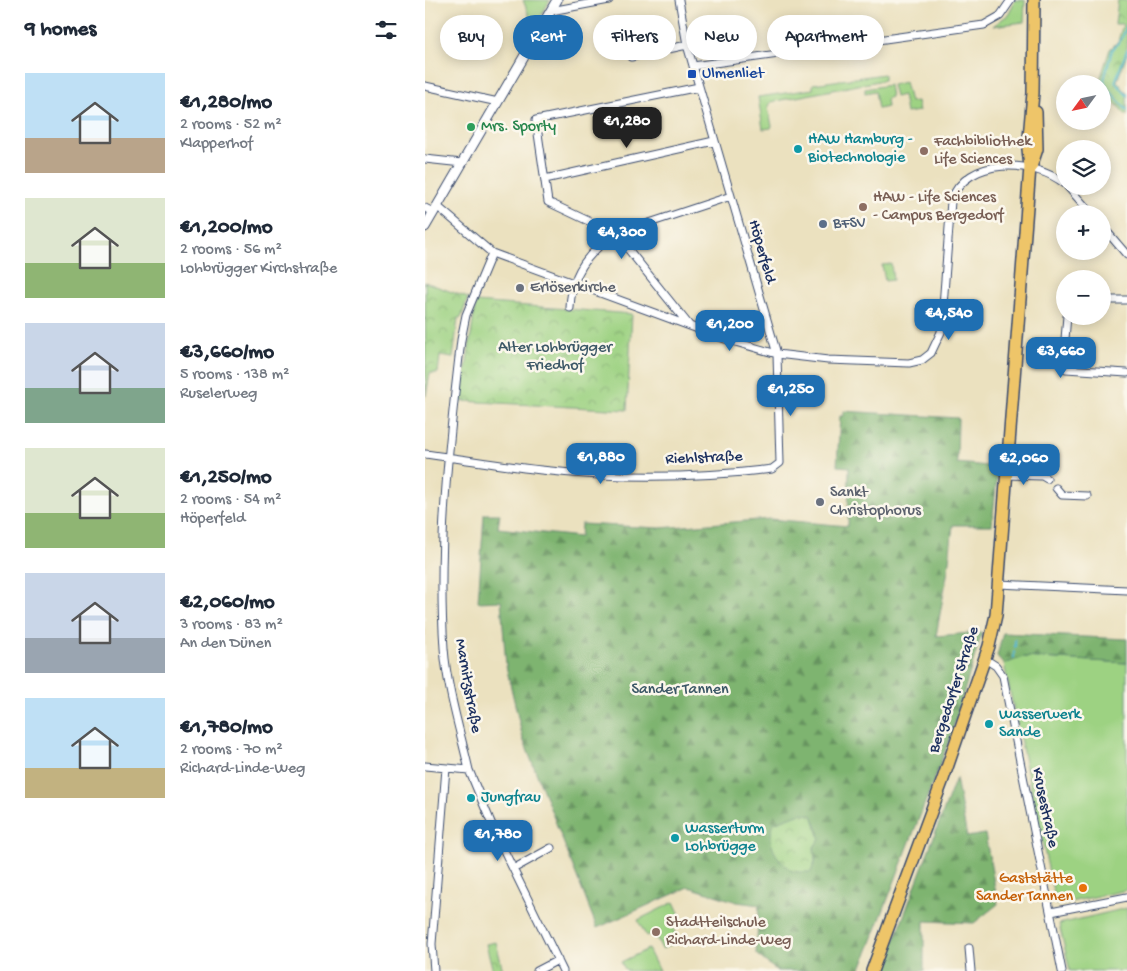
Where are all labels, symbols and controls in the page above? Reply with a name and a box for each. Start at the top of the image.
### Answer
chip: Buy [440,15,503,60]
chip: Rent [513,15,583,60]
chip: Filters [593,15,676,60]
chip: New [686,15,757,60]
chip: Apartment [767,15,884,60]
icon: filters [372,16,400,44]
text: 9 homes [25,18,96,43]
place label: Ulmenliet [702,65,765,84]
marker: Ulmenliet [686,68,698,80]
north arrow [1056,75,1111,130]
map controls [1056,75,1111,325]
text: €1,280/mo [180,91,272,116]
icon: home [65,93,125,153]
pin: €1,280 [586,106,668,149]
text: €1,280 [604,113,650,132]
text: 2 rooms · 52 m² [180,116,282,135]
place label: Mrs. Sporty [481,118,556,137]
marker: Mrs. Sporty [465,121,477,133]
place label: HAW Hamburg - Biotechnologie [807,131,913,168]
place label: Fachbibliothek Life Sciences [933,133,1033,170]
text: Klapperhof [180,135,253,154]
button: layers [1056,140,1111,195]
marker: HAW Hamburg - Biotechnologie [792,143,804,155]
marker: Fachbibliothek Life Sciences [918,145,930,157]
place label: HAW - Life Sciences - Campus Bergedorf [873,189,1005,226]
marker: HAW - Life Sciences - Campus Bergedorf [857,201,869,213]
button: + [1056,205,1111,260]
place label: BFSV [832,215,866,234]
text: €1,200/mo [180,216,273,241]
icon: home [65,218,125,278]
pin: €4,300 [581,218,663,260]
street label: Höperfeld [743,218,780,288]
marker: BFSV [817,218,829,230]
text: €4,300 [598,224,646,243]
text: 2 rooms · 56 m² [180,241,282,260]
text: Lohbrügger Kirchstraße [180,260,337,279]
button: − [1056,270,1111,325]
place label: Erlöserkirche [530,279,617,298]
marker: Erlöserkirche [514,282,526,294]
pin: €4,540 [908,298,990,341]
text: €4,540 [925,305,973,324]
pin: €1,200 [689,310,771,352]
text: €1,200 [706,316,754,335]
pin: €3,660 [1020,336,1102,379]
park label: Alter Lohbrügger Friedhof [498,339,613,376]
text: €3,660/mo [180,341,274,366]
icon: home [65,343,125,403]
text: €3,660 [1037,343,1085,362]
text: 5 rooms · 138 m² [180,366,289,385]
pin: €1,250 [750,374,832,417]
text: €1,250 [768,381,814,400]
text: Ruselerweg [180,385,257,404]
pin: €1,880 [560,442,642,485]
pin: €2,060 [983,444,1065,486]
street label: Riehlstraße [665,448,744,470]
text: €1,880 [577,449,625,468]
text: €2,060 [1000,450,1048,469]
text: €1,250/mo [180,466,272,491]
icon: home [65,468,125,528]
place label: Sankt Christophorus [830,484,922,521]
text: 2 rooms · 54 m² [180,491,281,510]
marker: Sankt Christophorus [814,496,826,508]
text: Höperfeld [180,510,245,529]
text: €2,060/mo [180,591,275,616]
icon: home [65,593,125,653]
text: 3 rooms · 83 m² [180,616,283,635]
street label: Bergedorfer Straße [925,624,985,757]
text: An den Dünen [180,635,271,654]
street label: Marnitzstraße [449,637,485,735]
park label: Sander Tannen [631,681,729,700]
place label: Wasserwerk Sande [999,706,1083,743]
text: €1,780/mo [180,716,273,741]
icon: home [65,718,125,778]
marker: Wasserwerk Sande [983,718,995,730]
text: 2 rooms · 70 m² [180,741,283,760]
text: Richard-Linde-Weg [180,760,305,779]
street label: Krusestraße [1026,766,1062,850]
place label: Jungfrau [481,789,541,808]
marker: Jungfrau [465,792,477,804]
pin: €1,780 [457,820,539,862]
place label: Wasserturm Lohbrügge [685,820,765,857]
text: €1,780 [474,826,522,845]
marker: Wasserturm Lohbrügge [669,832,681,844]
place label: Gaststätte Sander Tannen [976,870,1074,907]
marker: Gaststätte Sander Tannen [1077,882,1089,894]
place label: Stadtteilschule Richard-Linde-Weg [666,914,791,951]
marker: Stadtteilschule Richard-Linde-Weg [650,926,662,938]

